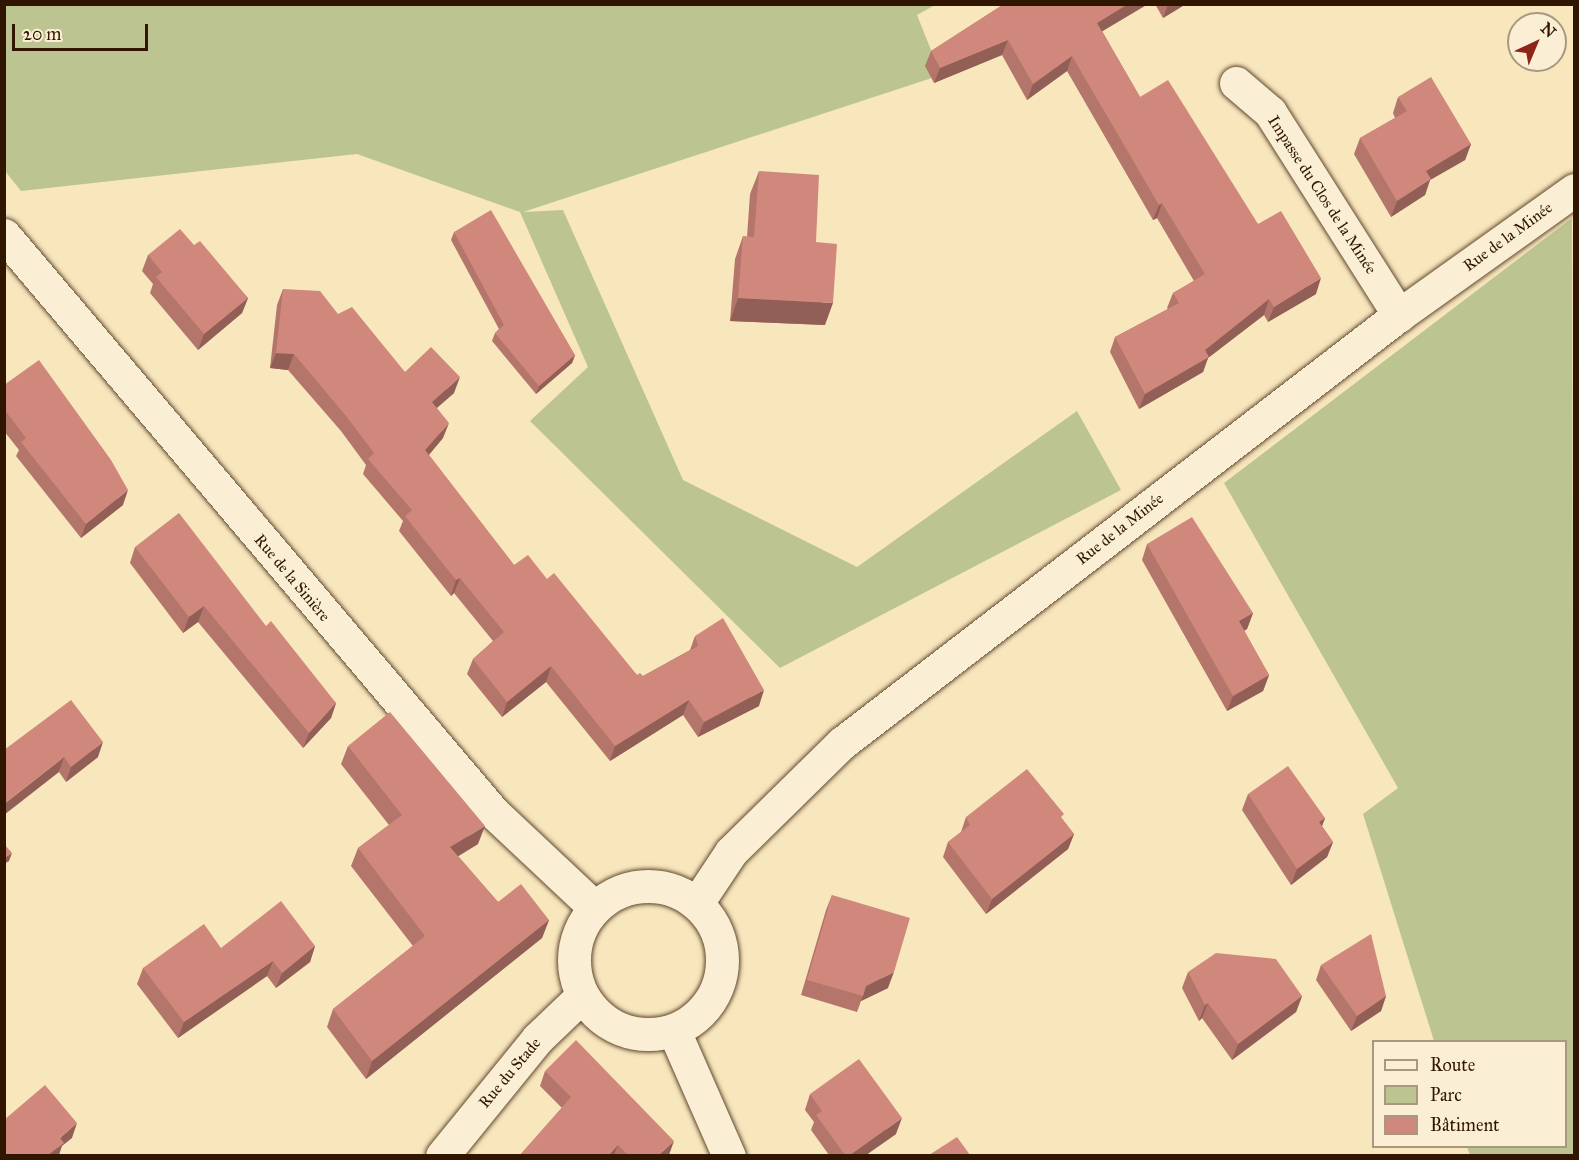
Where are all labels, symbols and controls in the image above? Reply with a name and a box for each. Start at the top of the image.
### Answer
scale bar [15,12,152,50]
north arrow [1507,12,1567,72]
text: N [1537,19,1560,42]
text: 20 m [23,23,61,45]
street label: Impasse du Clos de la Minée [1264,112,1380,278]
street label: Rue de la Minée [1460,198,1556,276]
street label: Rue de la Minée [1073,489,1167,569]
street label: Rue de la Sinière [250,530,334,626]
street label: Rue du Stade [475,1034,545,1112]
legend [1372,1040,1567,1148]
text: Route [1430,1054,1475,1076]
text: Parc [1430,1084,1462,1106]
text: Bâtiment [1430,1114,1499,1136]

